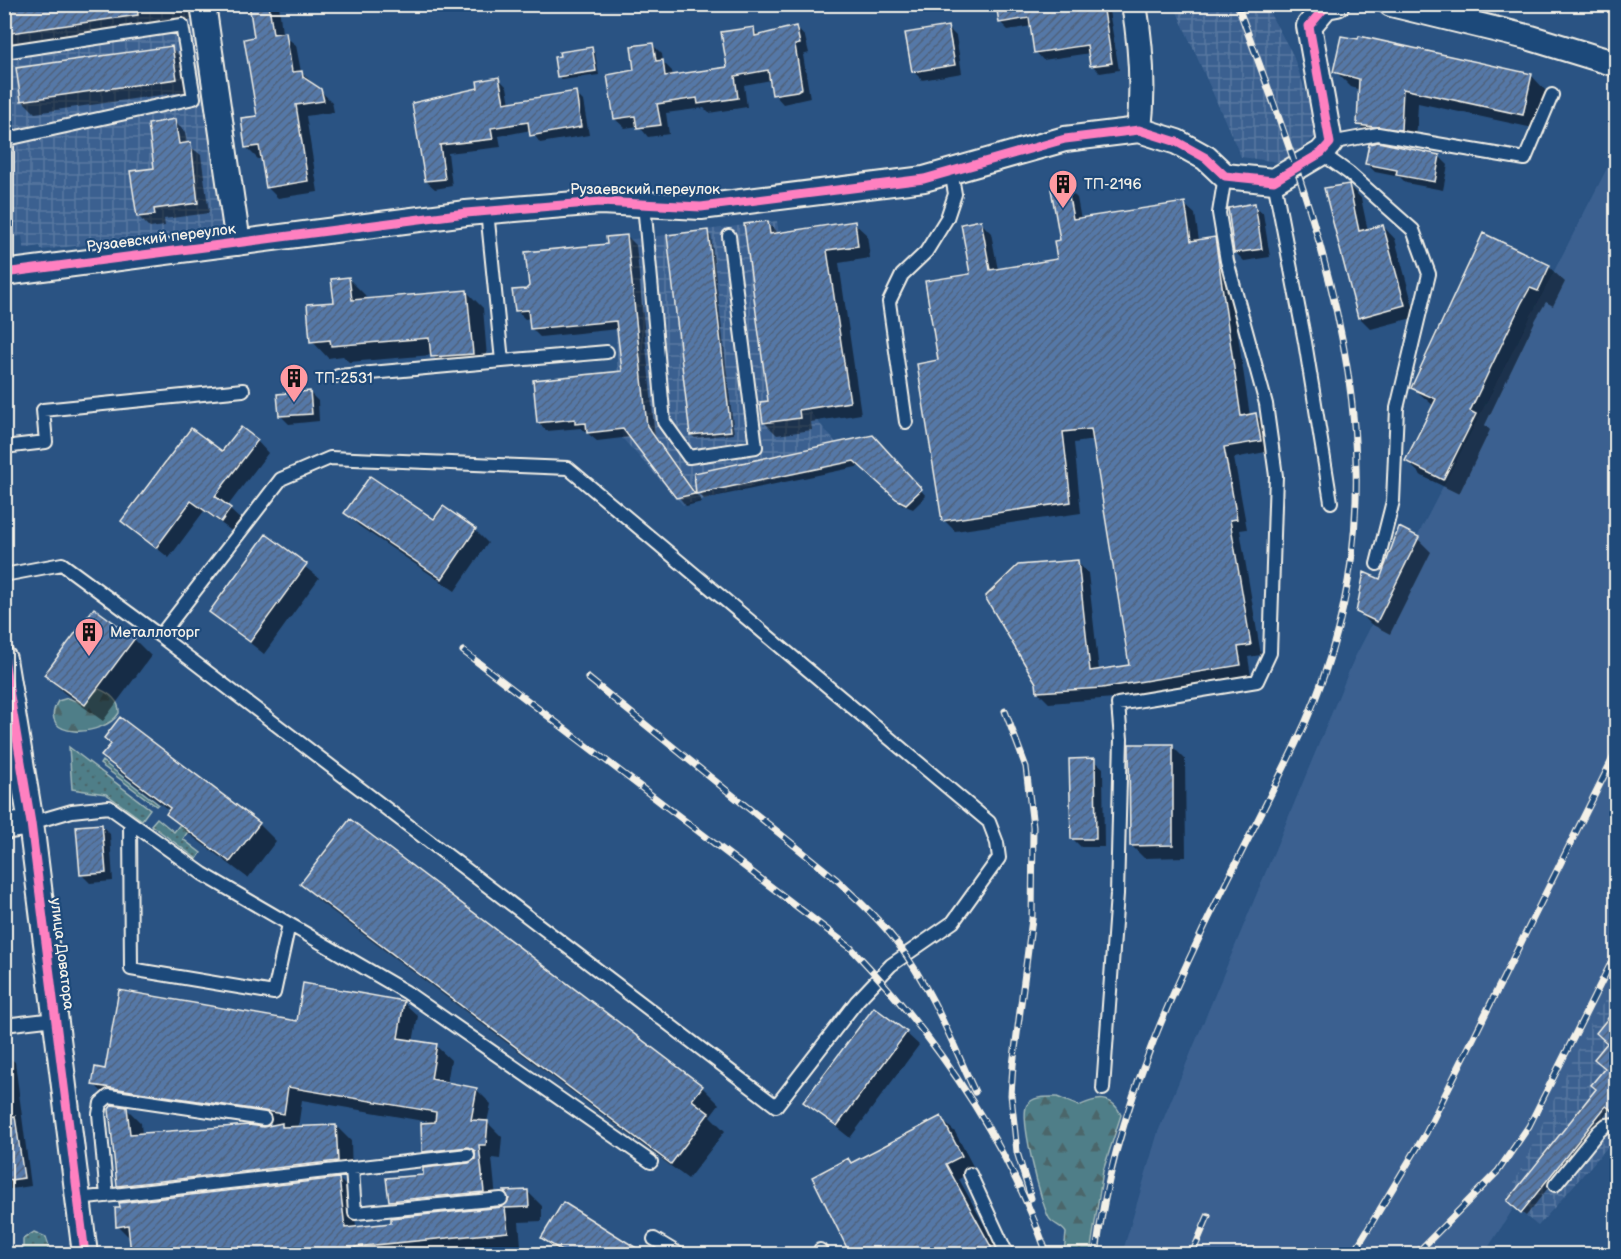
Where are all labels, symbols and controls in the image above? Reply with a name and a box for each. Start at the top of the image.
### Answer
building icon: ТП-2196 [1047,168,1079,210]
place label: ТП-2196 [1084,175,1142,194]
street label: Рузаевский переулок [570,180,720,199]
street label: Рузаевский переулок [85,219,237,257]
building icon: ТП-2531 [278,362,310,404]
place label: ТП-2531 [315,369,373,388]
building icon: Металлоторг [73,616,105,658]
place label: Металлоторг [110,623,200,642]
street label: улица Доватора [46,897,78,1011]

